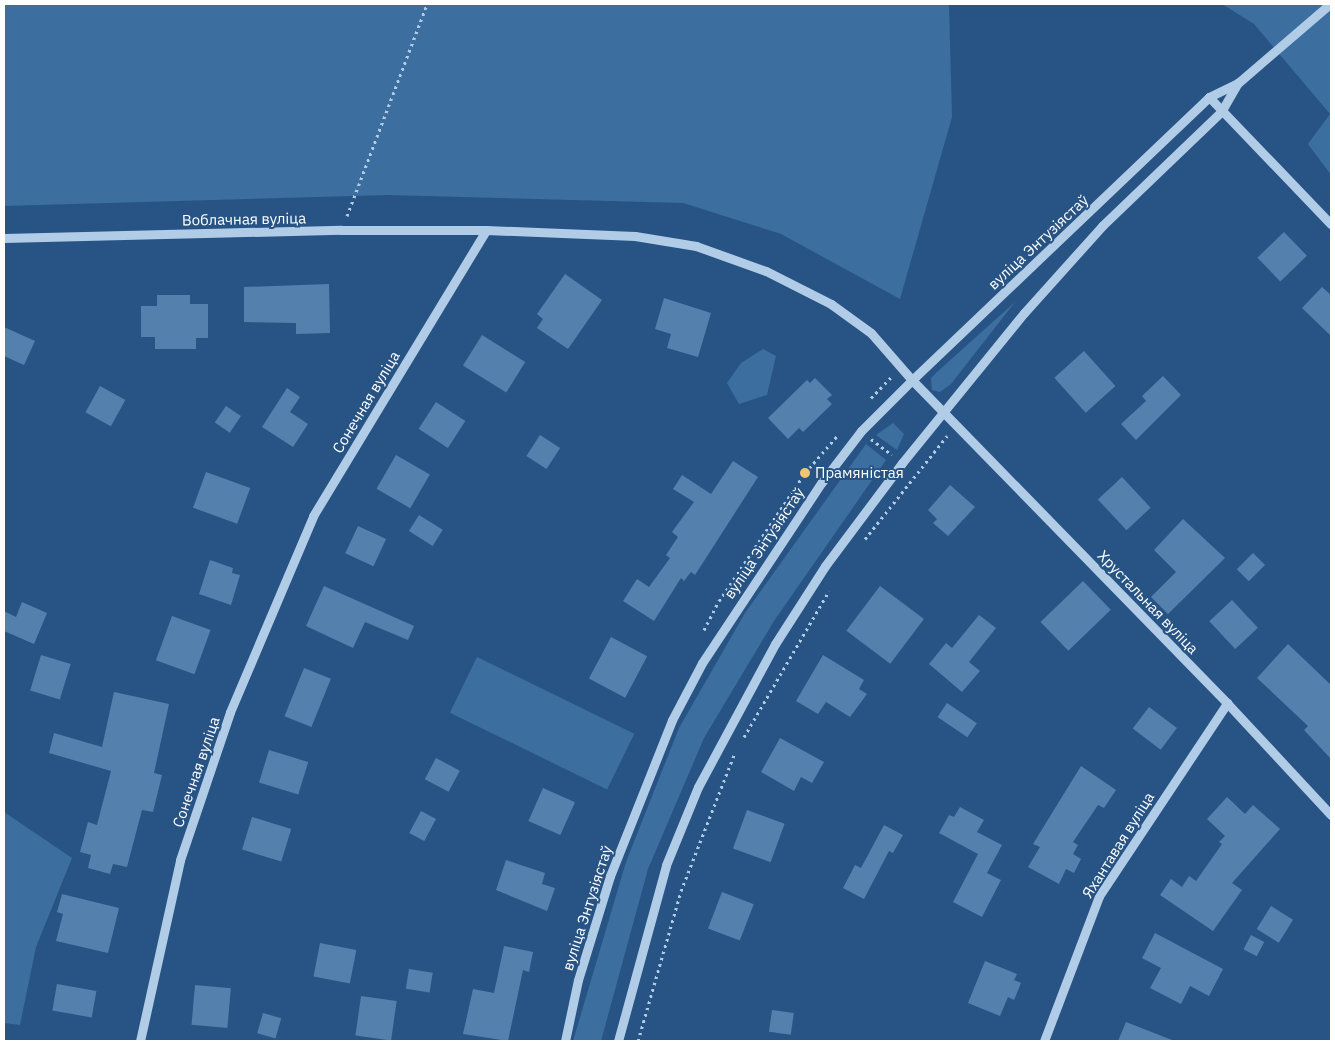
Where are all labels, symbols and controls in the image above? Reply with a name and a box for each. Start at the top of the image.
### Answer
street label: вуліца Энтузіястаў [984,191,1092,293]
street label: Воблачная вуліца [182,209,306,229]
street label: Сонечная вуліца [328,348,404,456]
place label: Прамяністая [815,464,904,482]
marker: Прамяністая [799,467,811,479]
street label: вуліца Энтузіястаў [720,484,808,602]
street label: Хрустальная вуліца [1094,546,1202,658]
street label: Сонечная вуліца [169,714,223,830]
street label: Яхантавая вуліца [1078,789,1158,901]
street label: вуліца Энтузіястаў [558,843,616,973]

